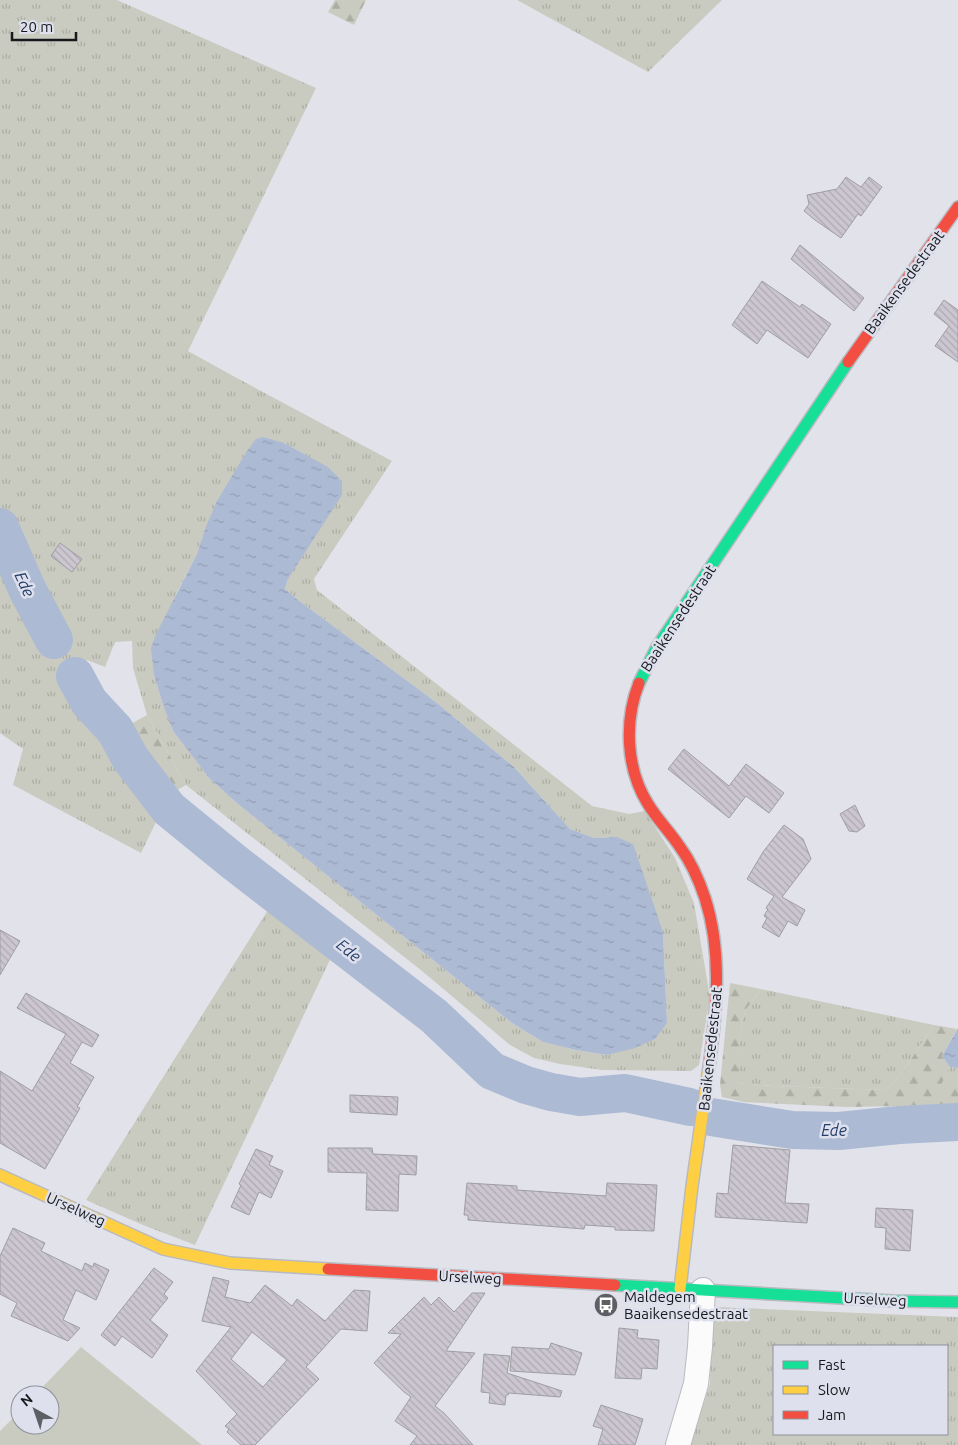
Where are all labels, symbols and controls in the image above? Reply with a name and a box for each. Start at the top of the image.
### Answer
scale bar [12,10,76,42]
text: 20 m [20,18,53,35]
street label: Baaikensedestraat [861,227,947,337]
street label: Baaikensedestraat [637,561,719,675]
water label: Ede [11,569,39,599]
water label: Ede [333,935,365,965]
street label: Baaikensedestraat [695,986,725,1112]
water label: Ede [821,1121,847,1139]
street label: Urselweg [44,1188,108,1230]
street label: Urselweg [438,1267,502,1287]
place label: Maldegem Baaikensedestraat [624,1288,748,1322]
street label: Urselweg [843,1289,907,1309]
bus stop icon: Maldegem Baaikensedestraat [593,1292,619,1318]
legend [773,1345,948,1435]
text: Fast [818,1356,846,1373]
text: Slow [818,1381,851,1398]
north arrow [10,1385,60,1435]
text: N [17,1391,36,1410]
text: Jam [818,1406,846,1423]

